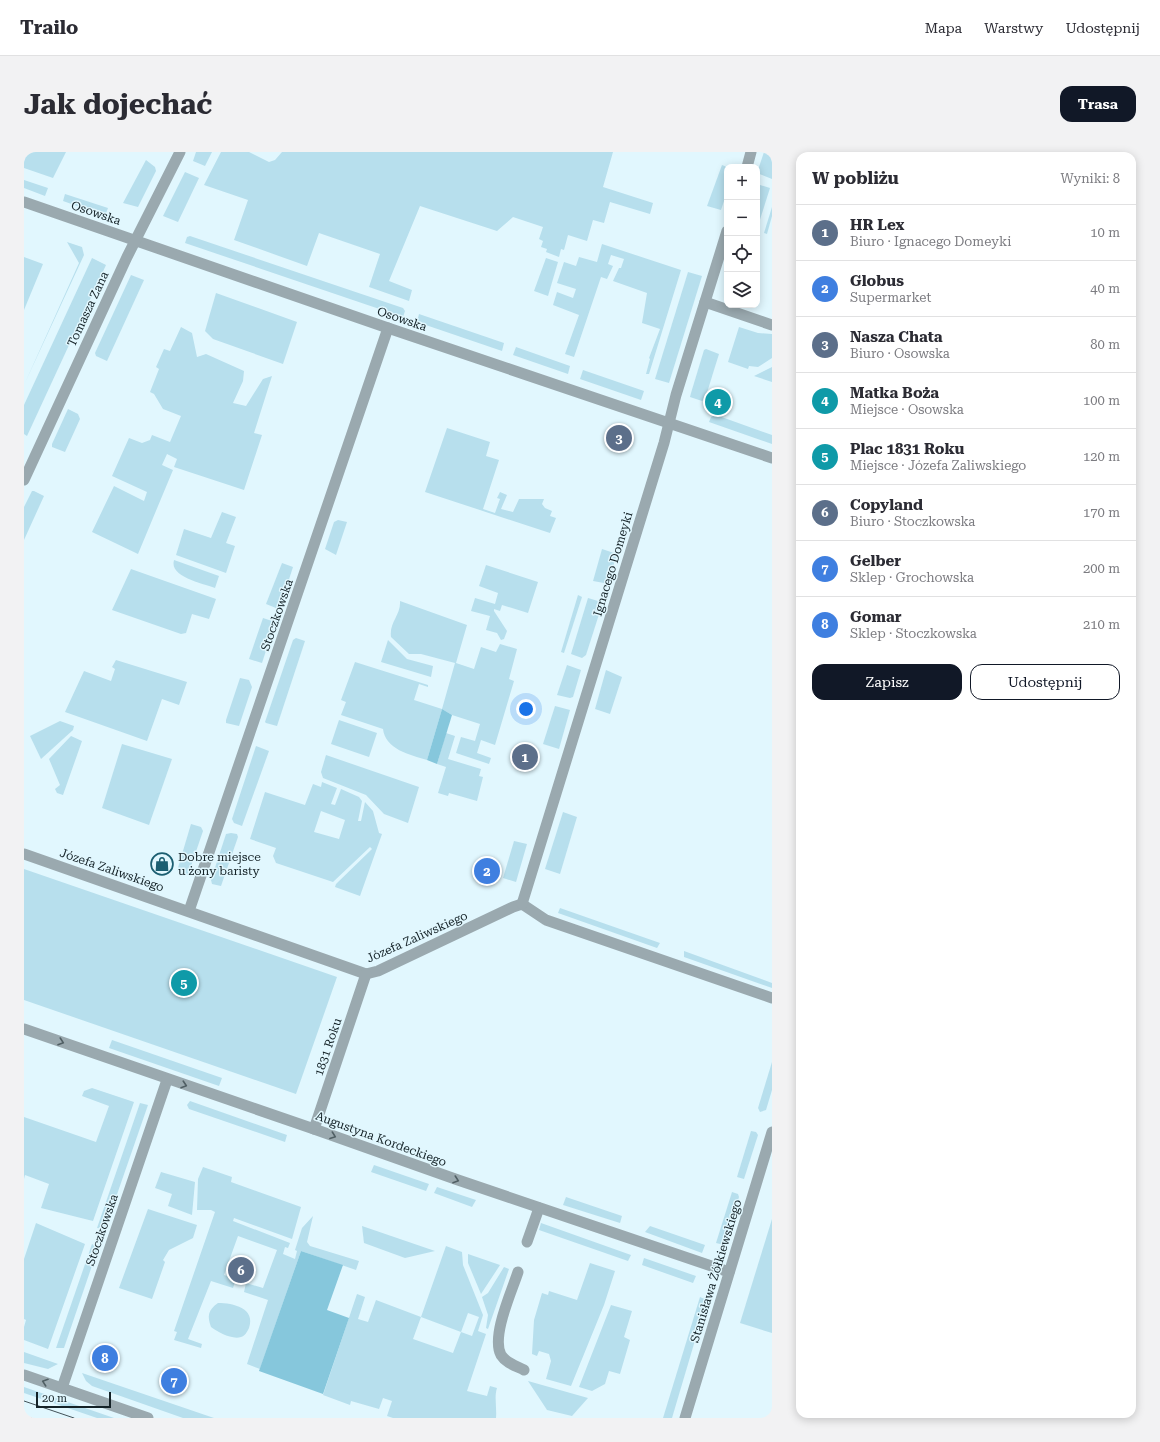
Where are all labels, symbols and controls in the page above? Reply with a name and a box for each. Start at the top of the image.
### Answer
text: Trailo [20,16,78,39]
text: Mapa [925,20,962,36]
text: Warstwy [984,20,1043,36]
text: Udostępnij [1065,20,1140,36]
button: Trasa [1060,86,1136,122]
text: Jak dojechać [24,88,212,121]
map controls [724,164,760,308]
button: + [724,164,760,200]
text: W pobliżu [812,168,899,188]
text: Wyniki: 8 [1061,171,1120,186]
street label: Osowska [69,198,123,228]
button: − [724,200,760,236]
text: HR Lex [850,216,904,234]
text: 1 [821,225,829,240]
text: 10 m [1090,225,1120,240]
text: Biuro · Ignacego Domeyki [850,234,1011,249]
button: locate [724,236,760,272]
street label: Tomasza Zana [65,269,112,349]
button: layers [724,272,760,308]
text: Globus [850,272,904,290]
text: 2 [821,281,829,296]
text: 40 m [1090,281,1120,296]
text: Supermarket [850,290,931,305]
street label: Osowska [375,304,429,334]
text: Nasza Chata [850,328,943,346]
text: 3 [821,337,829,352]
text: 80 m [1090,337,1120,352]
text: Biuro · Osowska [850,346,950,361]
text: Matka Boża [850,384,939,402]
pin: 4 [705,387,731,417]
text: 4 [821,393,829,408]
text: 100 m [1083,393,1120,408]
text: Miejsce · Osowska [850,402,964,417]
pin: 3 [606,423,632,453]
text: Plac 1831 Roku [850,440,964,458]
text: 5 [821,449,829,464]
text: 120 m [1083,449,1120,464]
text: Miejsce · Józefa Zaliwskiego [850,458,1026,473]
text: Copyland [850,496,923,514]
text: 6 [821,505,829,520]
text: 170 m [1083,505,1120,520]
street label: Ignacego Domeyki [590,510,636,618]
text: Biuro · Stoczkowska [850,514,975,529]
text: Gelber [850,552,901,570]
text: 7 [821,561,829,576]
text: 200 m [1083,561,1120,576]
text: Sklep · Grochowska [850,570,974,585]
street label: Stoczkowska [258,577,296,653]
text: Gomar [850,608,902,626]
text: 8 [821,617,829,632]
text: 210 m [1083,617,1120,632]
text: Sklep · Stoczkowska [850,626,977,641]
button: Zapisz [812,664,962,700]
button: Udostępnij [970,664,1120,700]
your location [516,699,536,719]
pin: 1 [512,742,538,772]
street label: Józefa Zaliwskiego [58,846,166,894]
place label: Dobre miejsce u żony baristy [178,850,261,878]
shop icon: Dobre miejsce u żony baristy [149,851,175,877]
pin: 2 [474,856,500,886]
street label: Józefa Zaliwskiego [364,908,470,966]
pin: 5 [171,968,197,998]
street label: 1831 Roku [312,1016,345,1078]
one-way arrow [57,1038,64,1046]
one-way arrow [180,1080,187,1089]
street label: Augustyna Kordeckiego [314,1109,448,1169]
one-way arrow [330,1131,337,1139]
one-way arrow [452,1175,459,1183]
street label: Stoczkowska [83,1192,121,1268]
street label: Stanisława Żółkiewskiego [688,1198,744,1344]
pin: 6 [228,1255,254,1285]
pin: 8 [92,1343,118,1373]
pin: 7 [161,1366,187,1396]
one-way arrow [42,1378,49,1387]
scale bar [36,1390,111,1409]
text: 20 m [42,1392,67,1405]

